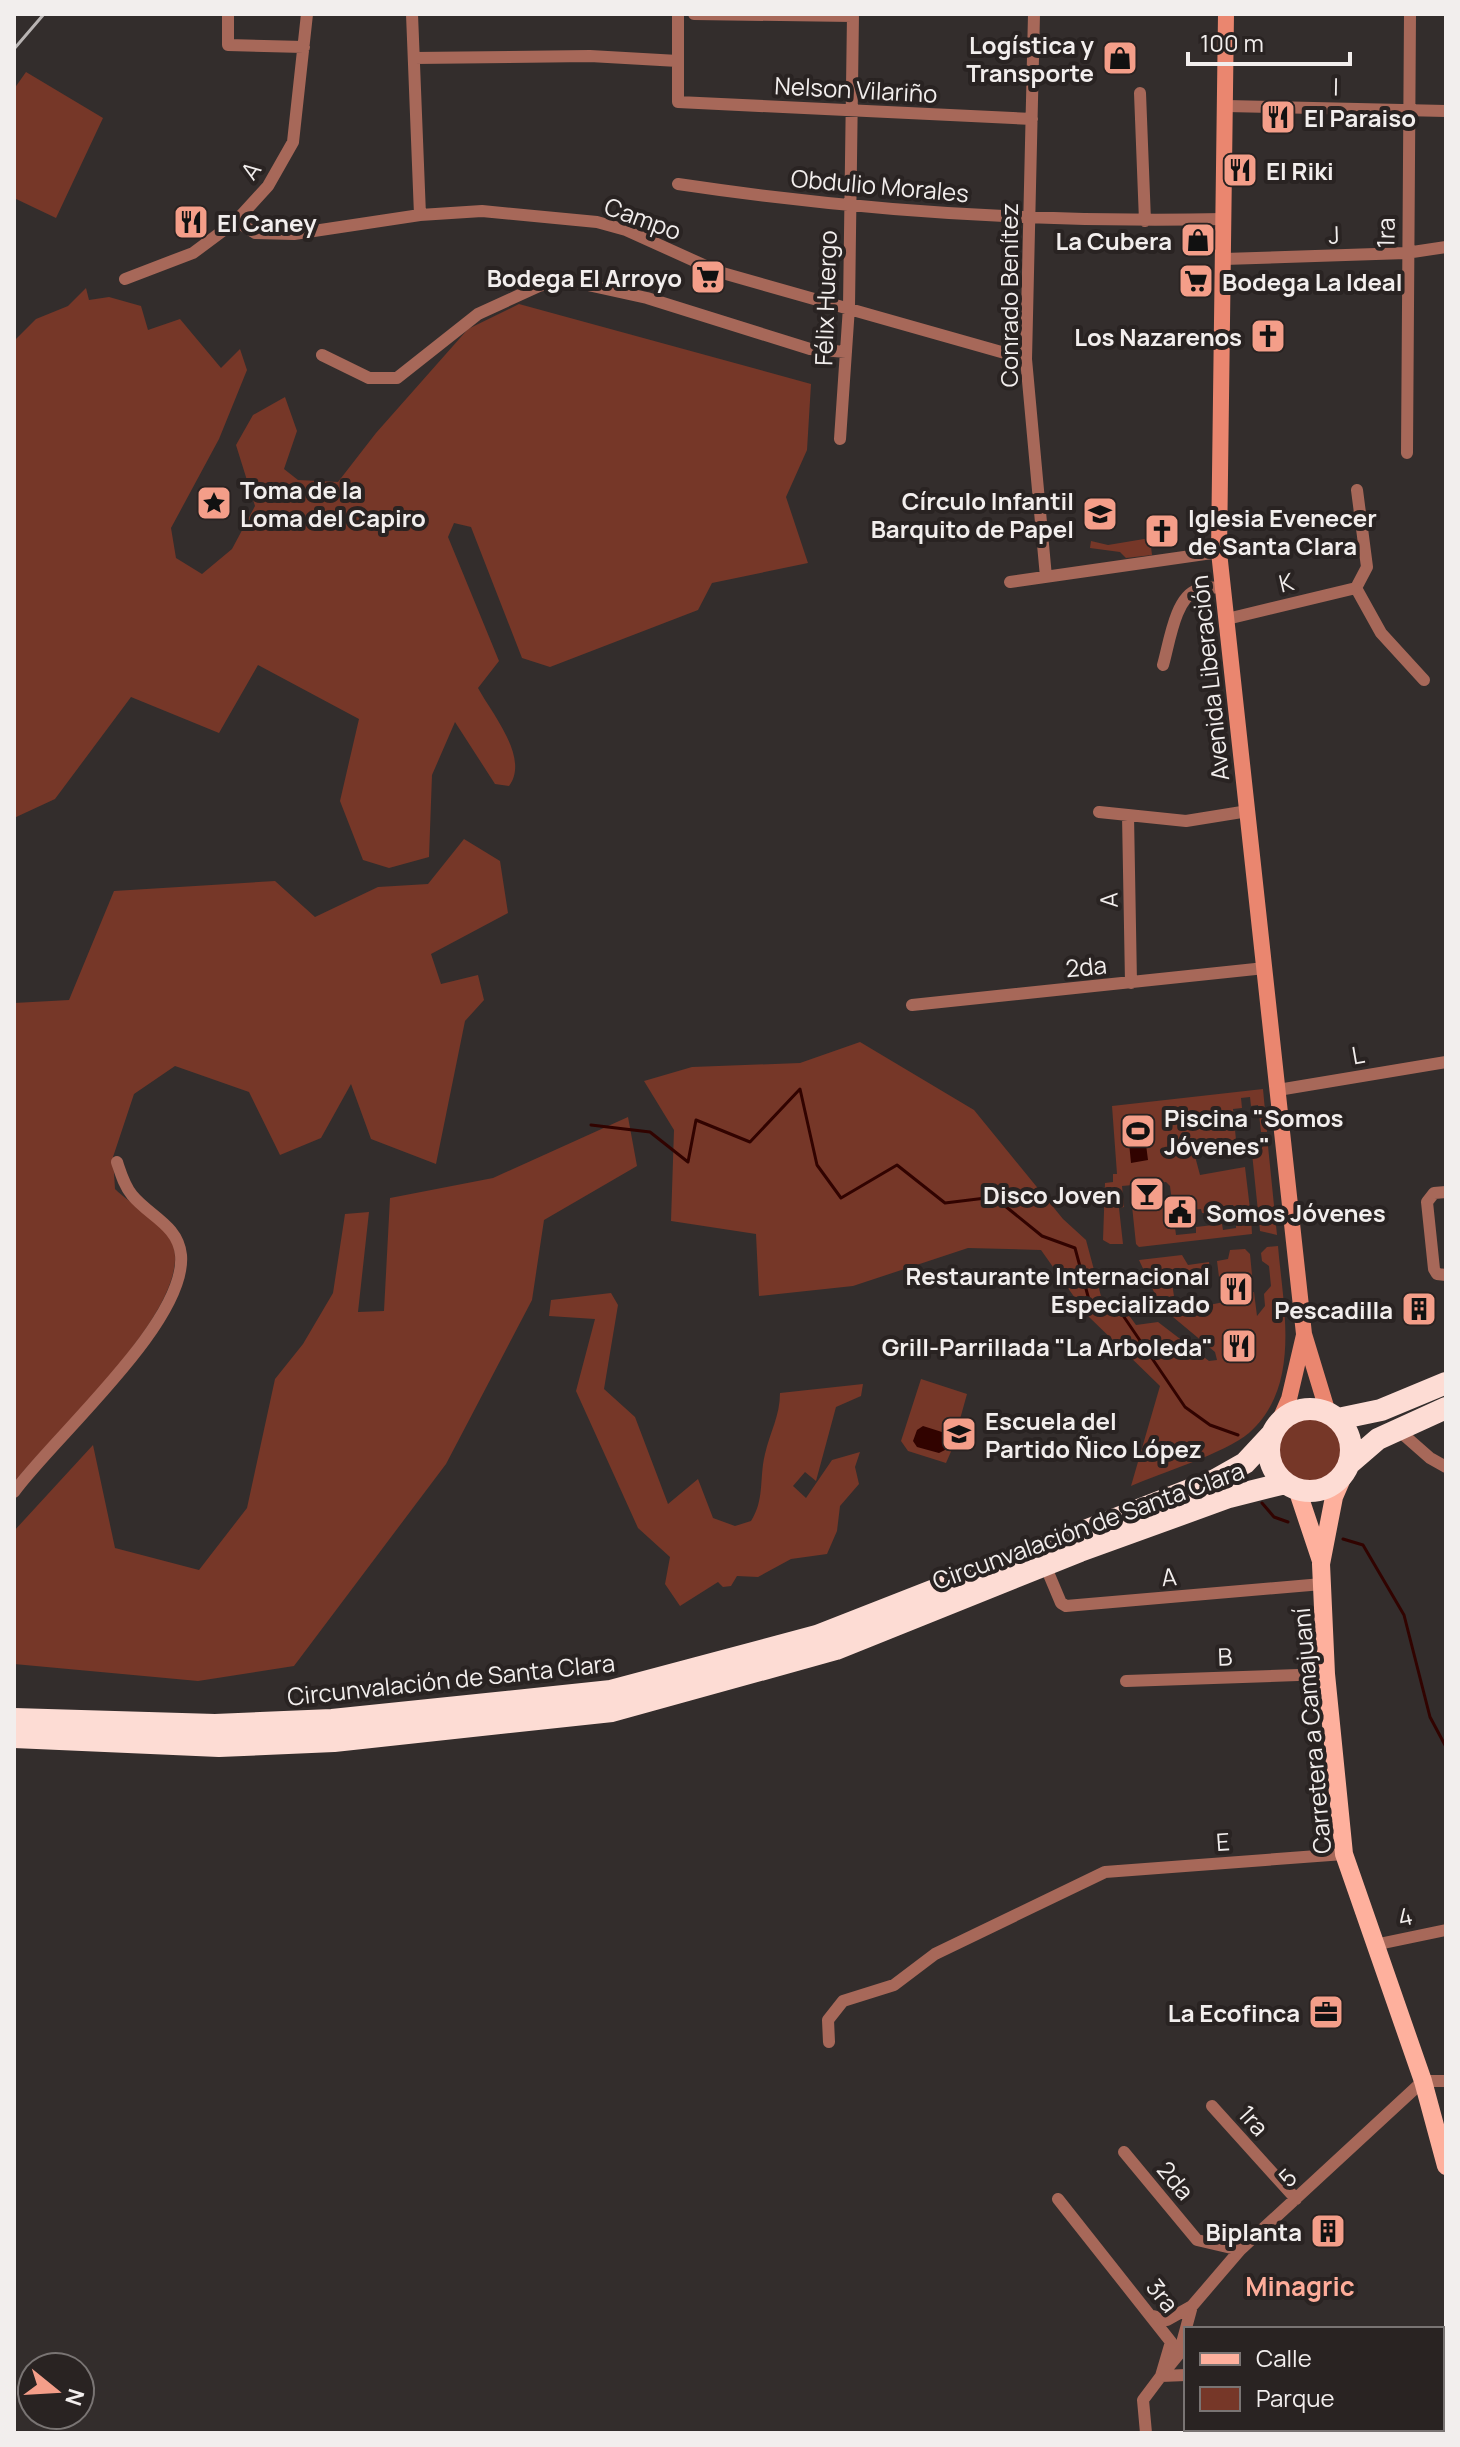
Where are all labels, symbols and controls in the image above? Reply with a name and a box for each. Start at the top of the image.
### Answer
scale bar [1188,16,1350,66]
text: 100 m [1200,26,1264,59]
place label: Logística y Transporte [966,28,1095,89]
shop icon: Logística y Transporte [1101,39,1139,77]
street label: Nelson Vilariño [774,68,938,110]
street label: I [1333,69,1339,103]
restaurant icon: El Paraiso [1259,98,1297,136]
place label: El Paraiso [1304,101,1416,134]
restaurant icon: El Riki [1221,151,1259,189]
street label: A [232,154,268,186]
place label: El Riki [1266,154,1334,187]
street label: Obdulio Morales [790,161,970,209]
street label: Campo [600,189,686,247]
restaurant icon: El Caney [172,203,210,241]
street label: Conrado Benítez [992,203,1025,387]
place label: El Caney [217,206,317,239]
street label: J [1328,217,1340,251]
street label: 1ra [1368,217,1402,249]
shop icon: La Cubera [1179,221,1217,259]
place label: La Cubera [1056,224,1172,257]
street label: Félix Huergo [806,230,844,366]
supermarket icon: Bodega El Arroyo [689,258,727,296]
place label: Bodega El Arroyo [487,261,682,294]
supermarket icon: Bodega La Ideal [1177,262,1215,300]
place label: Bodega La Ideal [1222,265,1402,298]
church icon: Los Nazarenos [1249,317,1287,355]
place label: Los Nazarenos [1074,320,1242,353]
place label: Toma de la Loma del Capiro [240,473,426,534]
place icon: Toma de la Loma del Capiro [195,484,233,522]
place label: Círculo Infantil Barquito de Papel [871,484,1074,545]
school or university icon: Círculo Infantil Barquito de Papel [1081,495,1119,533]
place label: Iglesia Evenecer de Santa Clara [1188,501,1377,562]
church icon: Iglesia Evenecer de Santa Clara [1143,512,1181,550]
street label: K [1275,564,1297,600]
street label: Avenida Liberación [1182,574,1236,782]
street label: A [1091,892,1125,908]
street label: 2da [1064,947,1108,985]
street label: L [1349,1037,1367,1071]
place label: Piscina "Somos Jóvenes" [1164,1101,1344,1162]
sports icon: Piscina "Somos Jóvenes" [1119,1112,1157,1150]
bar icon: Disco Joven [1128,1175,1166,1213]
place label: Disco Joven [983,1178,1121,1211]
public building icon: Somos Jóvenes [1161,1193,1199,1231]
place label: Somos Jóvenes [1206,1196,1386,1229]
place label: Restaurante Internacional Especializado [905,1259,1210,1320]
restaurant icon: Restaurante Internacional Especializado [1217,1270,1255,1308]
building icon: Pescadilla [1400,1290,1438,1328]
place label: Pescadilla [1274,1293,1393,1326]
restaurant icon: Grill-Parrillada "La Arboleda" [1220,1327,1258,1365]
place label: Grill-Parrillada "La Arboleda" [882,1330,1213,1363]
place label: Escuela del Partido Ñico López [985,1404,1202,1465]
school or university icon: Escuela del Partido Ñico López [940,1415,978,1453]
street label: Circunvalación de Santa Clara [928,1453,1248,1597]
street label: A [1160,1559,1178,1593]
street label: Carretera a Camajuaní [1284,1606,1338,1855]
street label: B [1217,1639,1233,1673]
street label: Circunvalación de Santa Clara [286,1645,616,1713]
street label: E [1215,1824,1231,1858]
street label: 4 [1395,1898,1415,1934]
office icon: La Ecofinca [1307,1993,1345,2031]
place label: La Ecofinca [1168,1996,1300,2029]
street label: 1ra [1231,2097,1277,2143]
street label: 2da [1150,2154,1202,2206]
street label: 5 [1271,2160,1303,2194]
building icon: Biplanta [1309,2212,1347,2250]
place label: Biplanta [1206,2215,1302,2248]
district label: Minagric [1245,2268,1355,2304]
street label: 3ra [1139,2271,1187,2319]
legend [1184,2327,1444,2431]
text: Calle [1256,2341,1312,2374]
north arrow [16,2351,96,2431]
text: Parque [1256,2381,1334,2414]
text: N [58,2385,92,2409]

